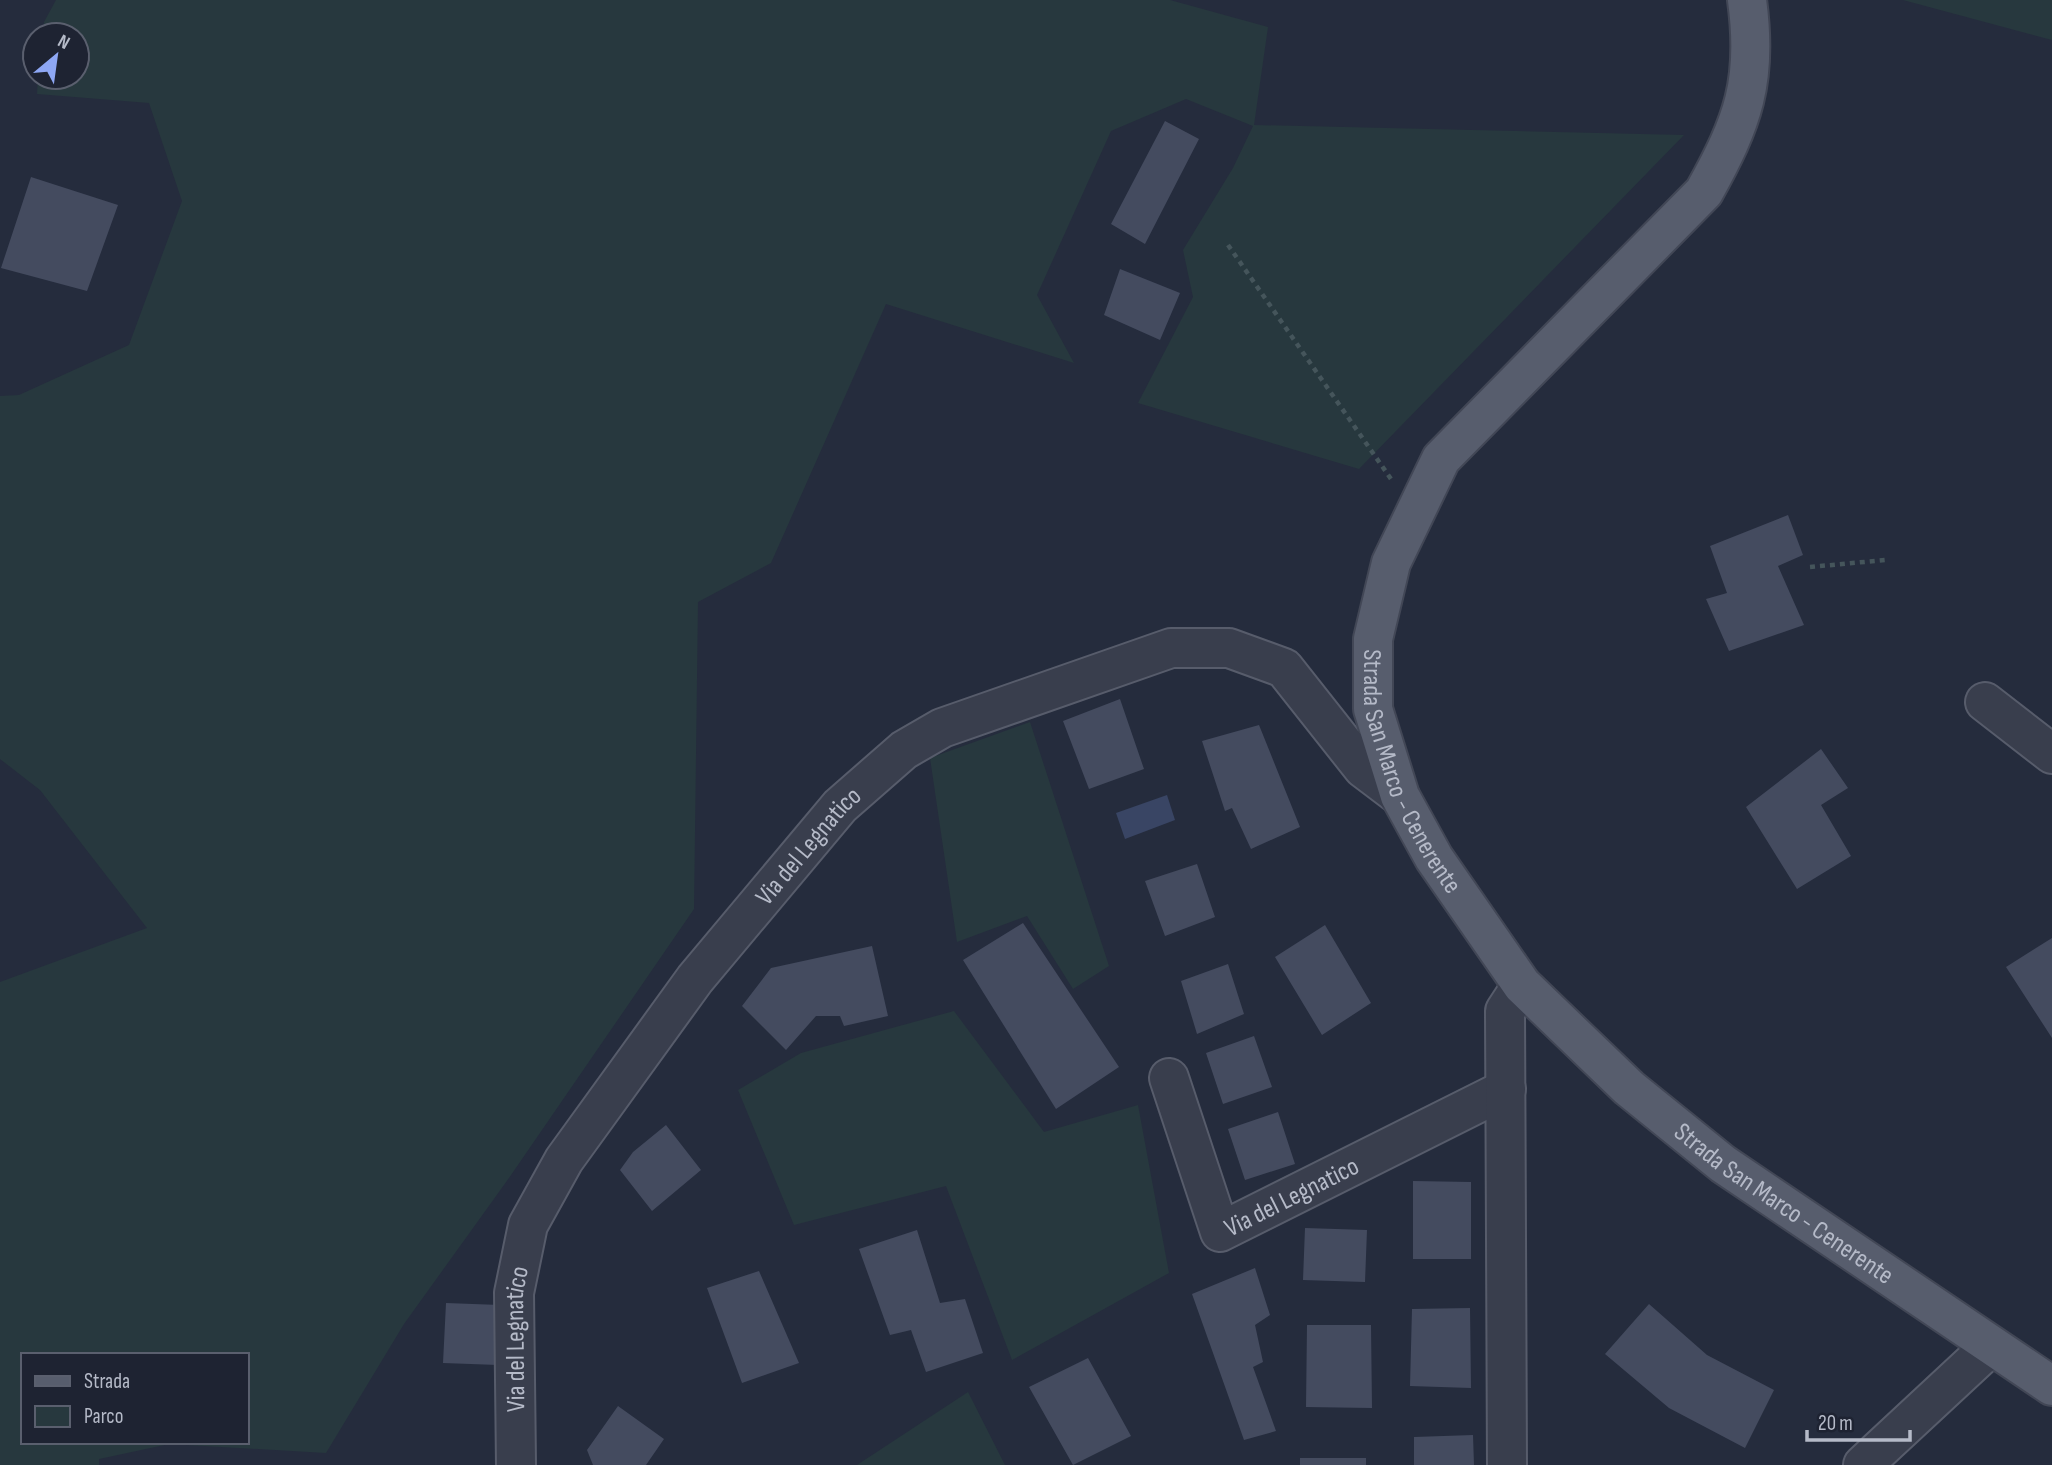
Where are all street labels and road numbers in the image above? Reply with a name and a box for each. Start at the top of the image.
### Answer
street label: Strada San Marco - Cenerente [1356,649,1468,900]
street label: Via del Legnatico [750,781,868,912]
street label: Strada San Marco - Cenerente [1668,1117,1899,1292]
street label: Via del Legnatico [1220,1151,1364,1244]
street label: Via del Legnatico [500,1264,536,1412]

